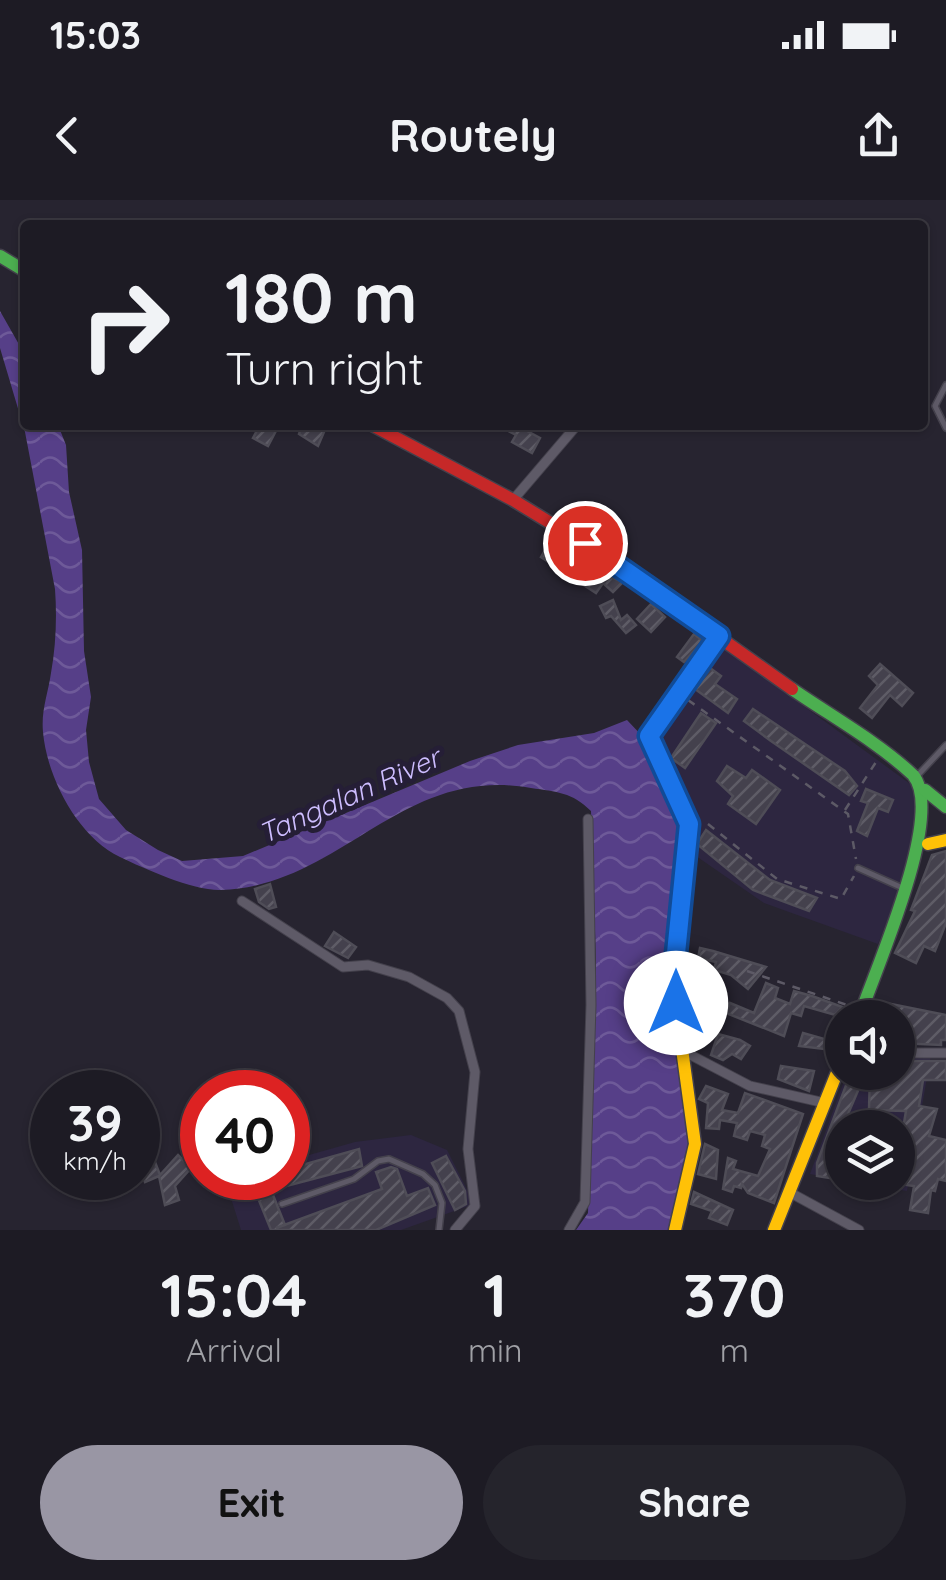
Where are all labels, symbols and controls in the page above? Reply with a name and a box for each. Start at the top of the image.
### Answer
text: 15:03 [50,11,141,59]
text: Routely [389,107,557,163]
icon: back [40,108,95,163]
icon: share [851,108,906,163]
text: 180 m [225,253,418,341]
icon: right [60,260,190,390]
text: Turn right [225,340,424,396]
pin [543,501,628,586]
icon: arrive [558,516,613,571]
water label: Tangalan River [253,738,448,851]
position arrow [624,951,728,1055]
map controls [825,1000,915,1200]
button: sound [825,1000,915,1090]
speed limit sign: 40 [180,1070,310,1200]
text: 39 [67,1091,123,1154]
button: layers [825,1110,915,1200]
text: km/h [63,1145,127,1176]
text: 15:04 [161,1257,307,1332]
text: 1 [484,1257,507,1332]
text: 370 [683,1257,785,1332]
text: Arrival [186,1330,282,1370]
text: min [468,1330,522,1370]
text: m [720,1330,749,1370]
button: Exit [40,1445,463,1560]
button: Share [483,1445,906,1560]

